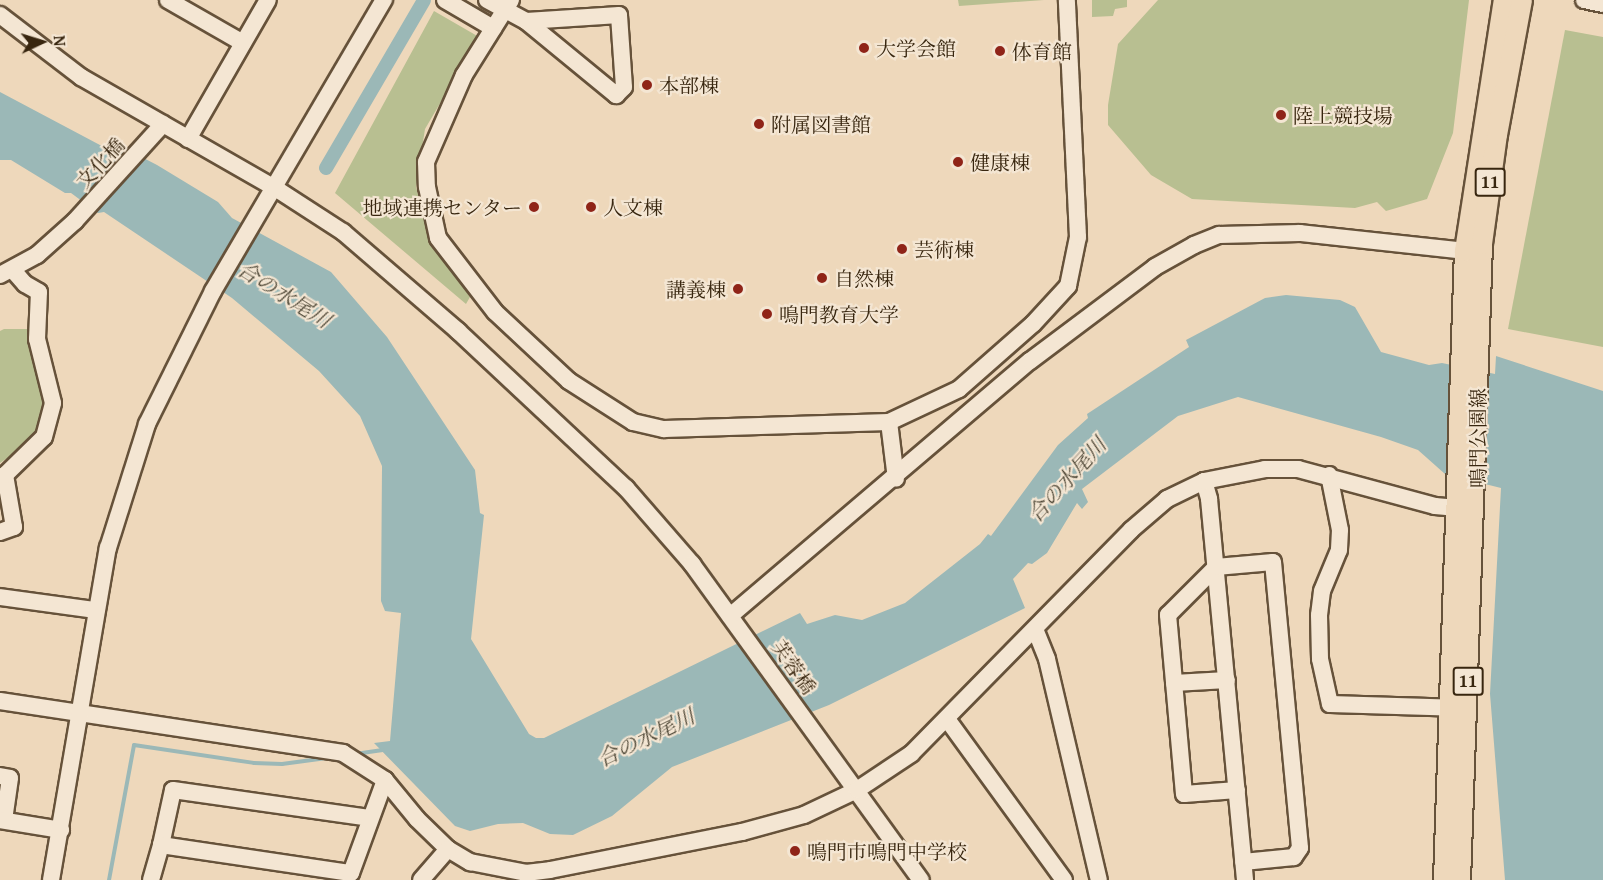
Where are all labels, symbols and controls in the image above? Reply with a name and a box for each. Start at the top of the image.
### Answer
north arrow [12,12,72,72]
text: N [48,35,72,47]
place label: 大学会館 [876,36,956,60]
place label: 体育館 [1012,39,1072,63]
marker: 大学会館 [857,41,871,55]
marker: 体育館 [993,44,1007,58]
place label: 本部棟 [659,73,719,97]
marker: 本部棟 [640,78,654,92]
place label: 陸上競技場 [1293,103,1393,127]
marker: 陸上競技場 [1274,108,1288,122]
place label: 附属図書館 [771,112,871,136]
marker: 附属図書館 [752,117,766,131]
street label: 文化橋 [71,133,129,193]
place label: 健康棟 [970,150,1030,174]
marker: 健康棟 [951,155,965,169]
road number: 11 [1474,167,1506,197]
place label: 地域連携センター [362,195,522,219]
place label: 人文棟 [603,195,663,219]
marker: 地域連携センター [527,200,541,214]
marker: 人文棟 [584,200,598,214]
place label: 芸術棟 [914,237,974,261]
marker: 芸術棟 [895,242,909,256]
water label: 合の水尾川 [233,256,335,334]
place label: 自然棟 [834,266,894,290]
marker: 自然棟 [815,271,829,285]
place label: 講義棟 [666,277,726,301]
marker: 講義棟 [731,282,745,296]
place label: 鳴門教育大学 [779,302,899,326]
marker: 鳴門教育大学 [760,307,774,321]
street label: 鳴門公園線 [1465,388,1489,488]
water label: 合の水尾川 [1023,433,1111,527]
street label: 芙蓉橋 [767,636,821,698]
road number: 11 [1452,666,1484,696]
water label: 合の水尾川 [593,704,699,772]
place label: 鳴門市鳴門中学校 [807,839,967,863]
marker: 鳴門市鳴門中学校 [788,844,802,858]

